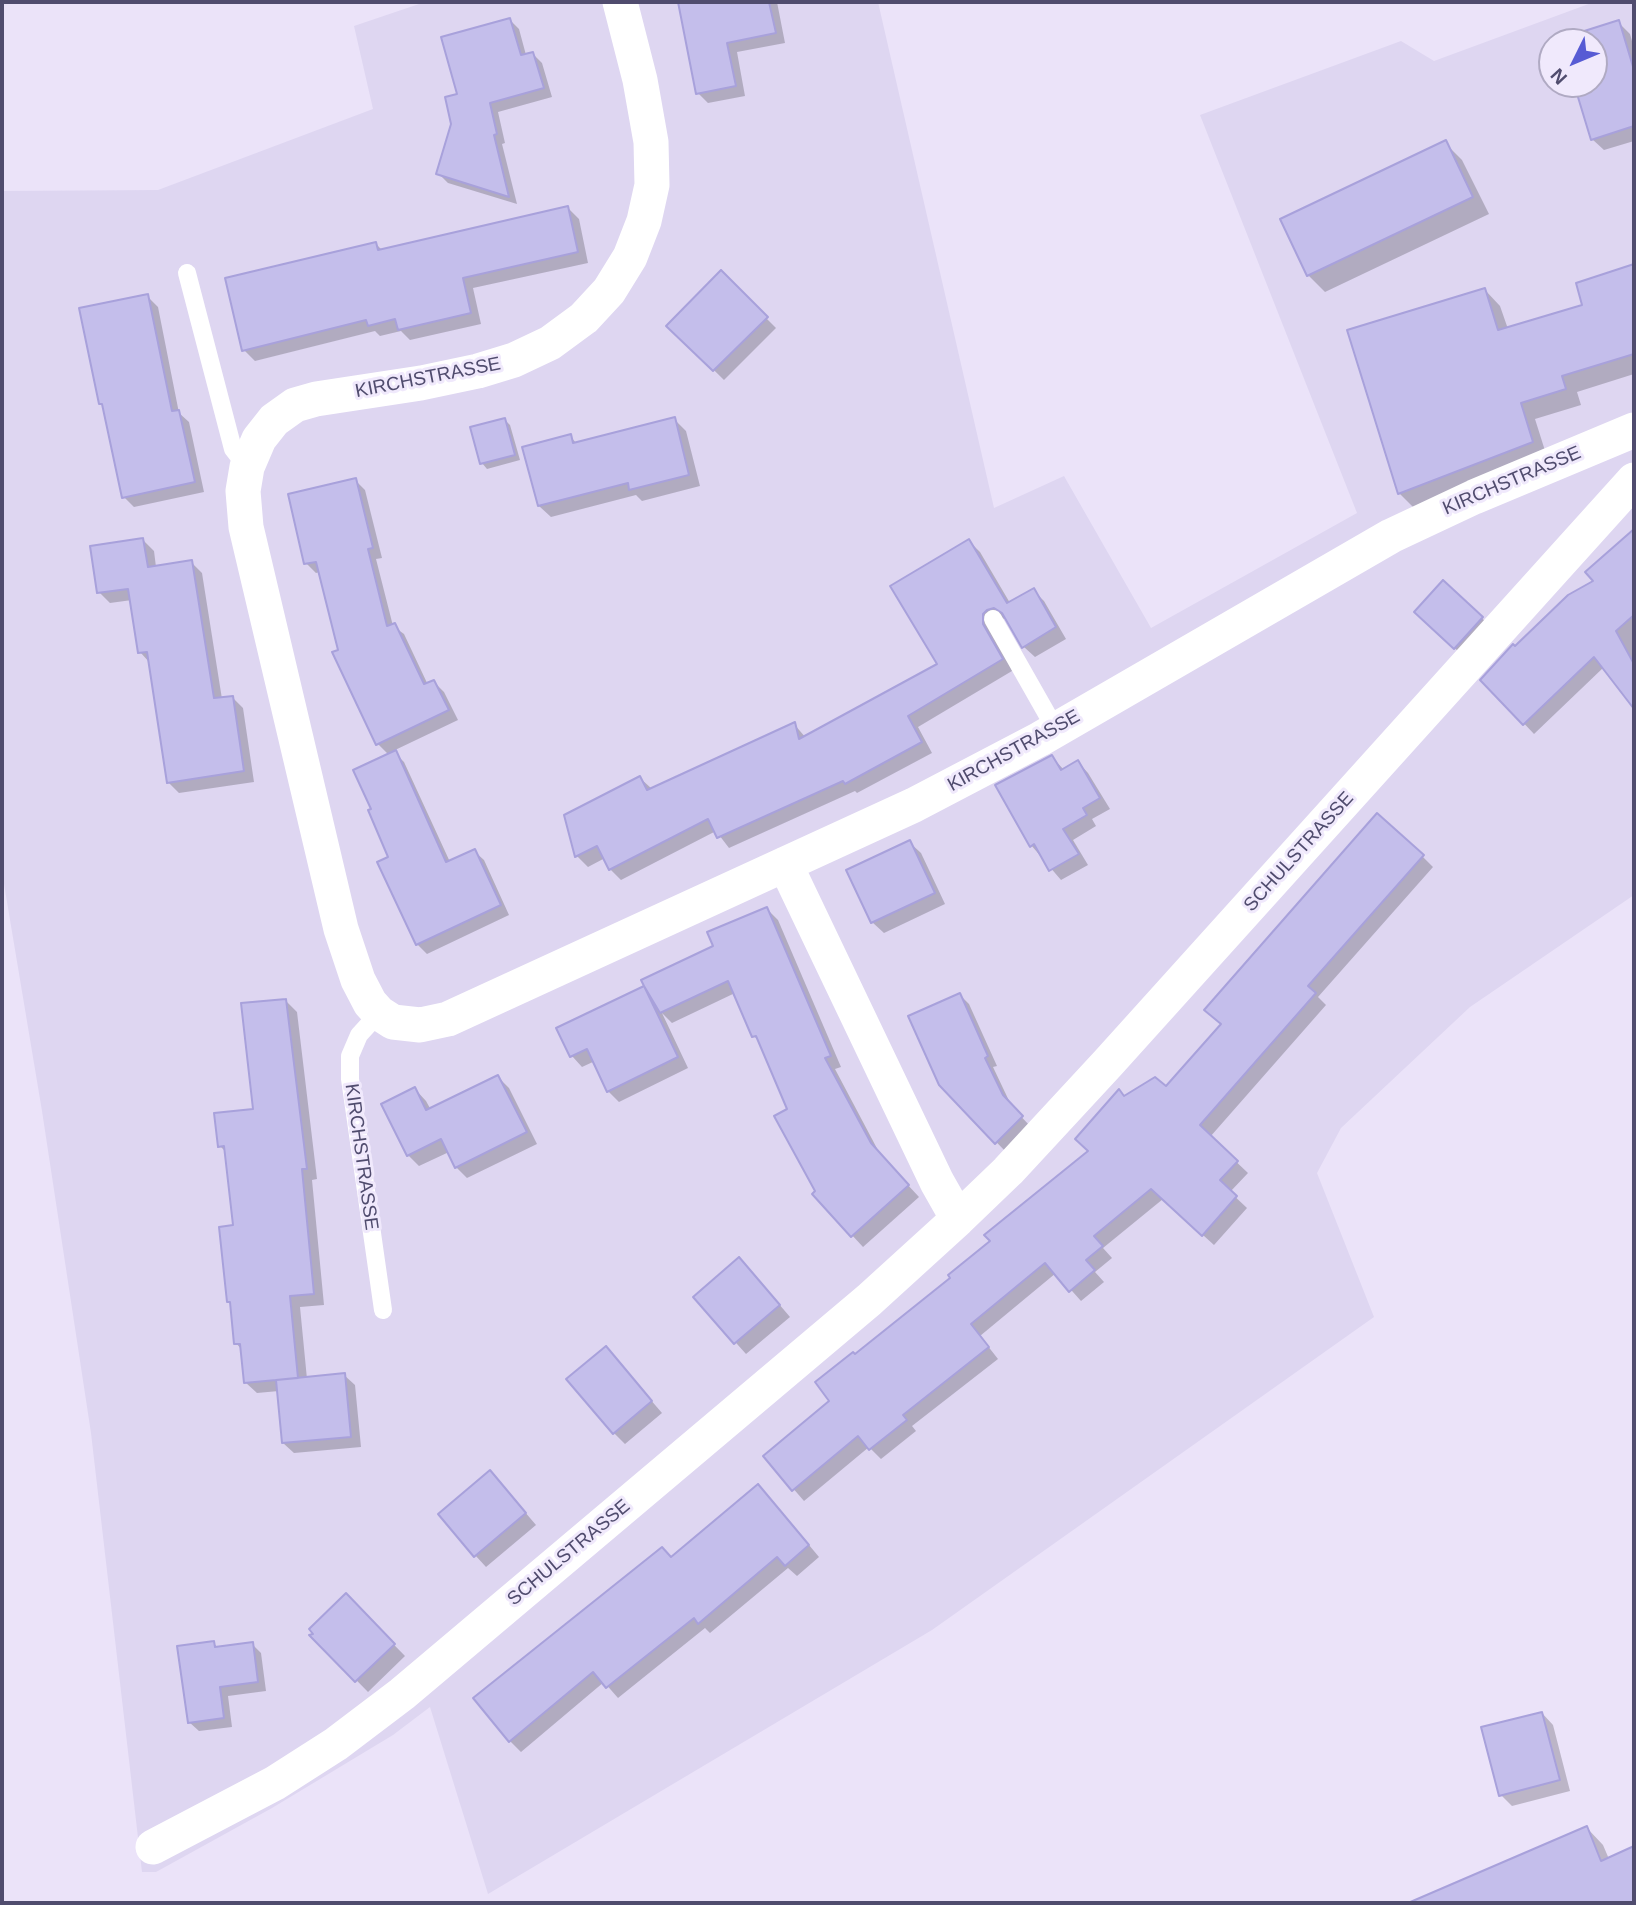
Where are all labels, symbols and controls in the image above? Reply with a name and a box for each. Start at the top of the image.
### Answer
north arrow [1538,28,1608,98]
text: N [1546,64,1571,88]
street label: KIRCHSTRASSE [353,353,503,403]
street label: KIRCHSTRASSE [1440,442,1584,520]
street label: KIRCHSTRASSE [944,705,1084,797]
street label: SCHULSTRASSE [1239,787,1359,917]
street label: KIRCHSTRASSE [339,1082,383,1232]
street label: SCHULSTRASSE [503,1495,635,1611]

